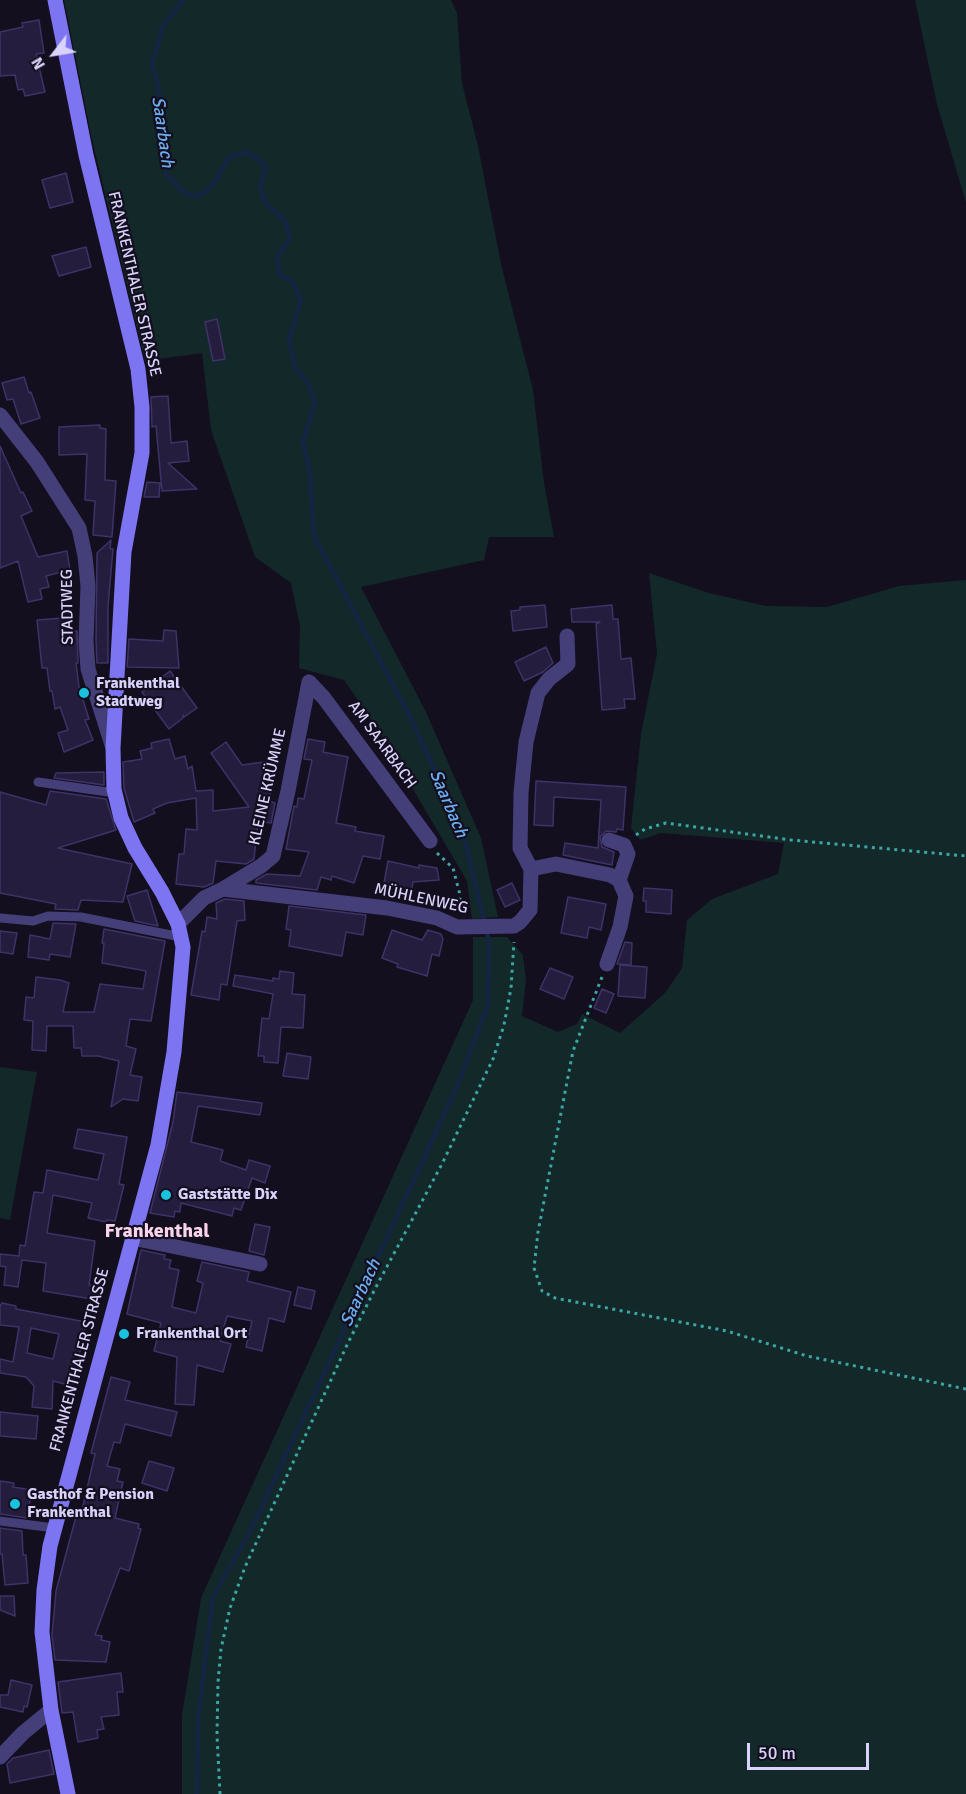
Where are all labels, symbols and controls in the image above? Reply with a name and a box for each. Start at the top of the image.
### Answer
north arrow [24,24,84,84]
text: N [27,53,50,73]
water label: Saarbach [146,95,178,169]
street label: FRANKENTHALER STRASSE [103,190,165,378]
street label: STADTWEG [58,569,78,645]
place label: Frankenthal Stadtweg [96,674,180,712]
marker: Frankenthal Stadtweg [77,686,91,700]
street label: AM SAARBACH [344,697,420,793]
street label: KLEINE KRÜMME [245,727,291,847]
water label: Saarbach [424,767,472,841]
street label: MÜHLENWEG [372,880,470,918]
place label: Gaststätte Dix [178,1185,277,1205]
marker: Gaststätte Dix [159,1188,173,1202]
district label: Frankenthal [104,1220,210,1244]
water label: Saarbach [336,1256,386,1330]
street label: FRANKENTHALER STRASSE [46,1266,114,1454]
place label: Frankenthal Ort [136,1324,247,1344]
marker: Frankenthal Ort [117,1327,131,1341]
place label: Gasthof & Pension Frankenthal [27,1485,154,1523]
marker: Gasthof & Pension Frankenthal [8,1497,22,1511]
scale bar [750,1731,872,1769]
text: 50 m [758,1742,796,1764]

